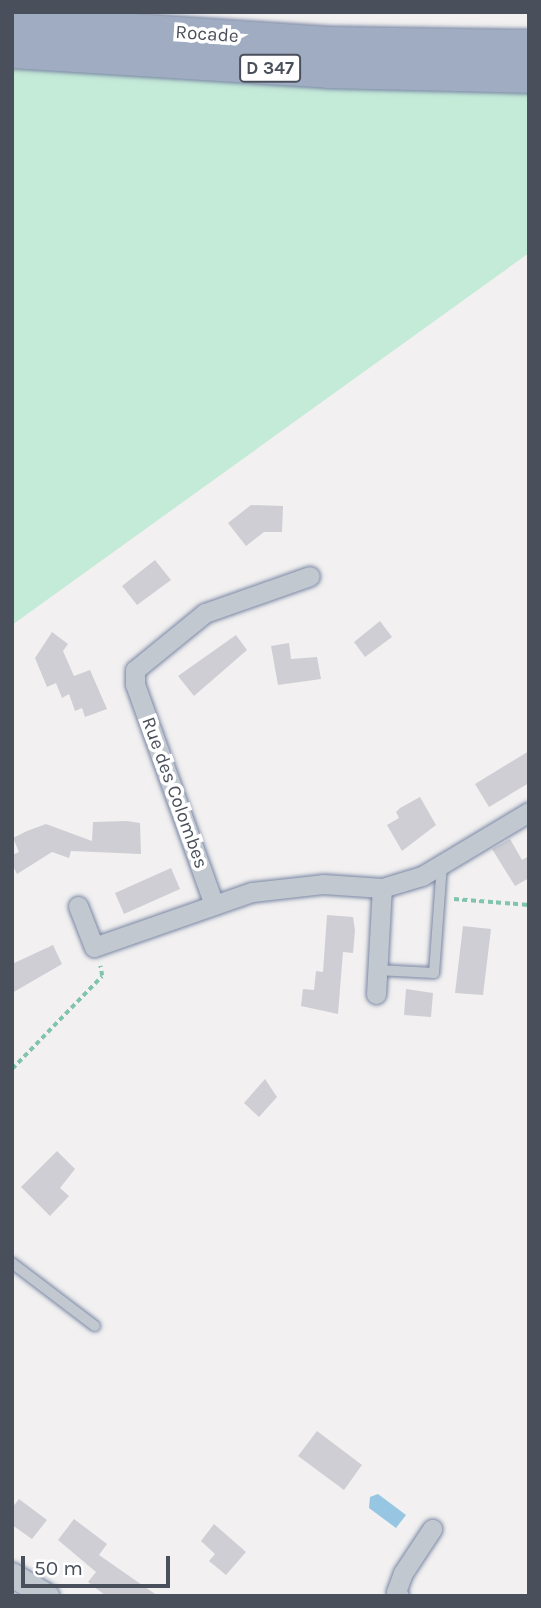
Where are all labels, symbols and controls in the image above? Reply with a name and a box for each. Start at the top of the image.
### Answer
street label: Rocade [175,21,239,49]
road number: D 347 [238,54,302,82]
street label: Rue des Colombes [136,714,212,872]
scale bar [24,1542,173,1586]
text: 50 m [34,1556,83,1580]

